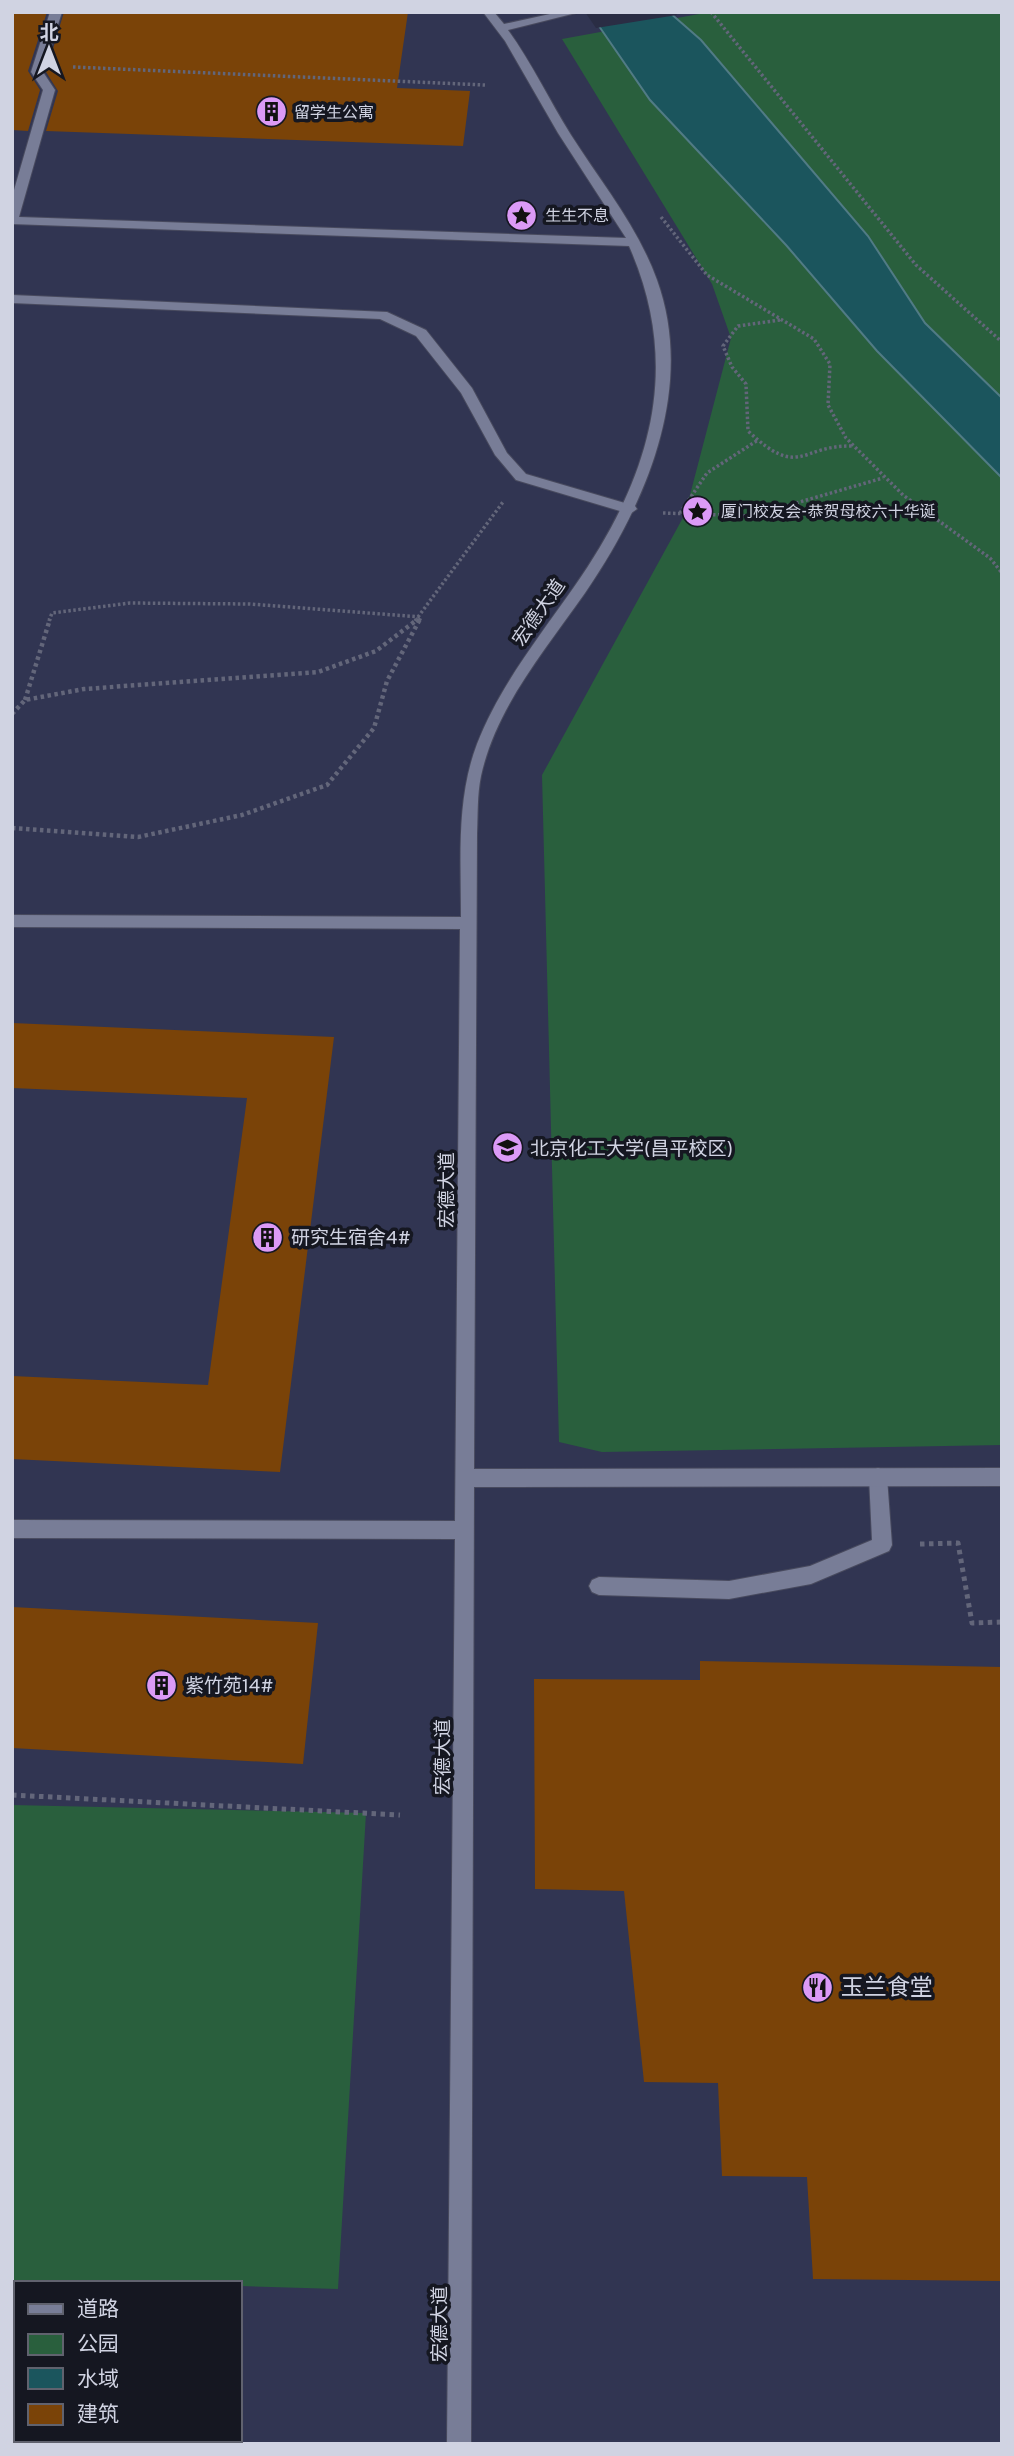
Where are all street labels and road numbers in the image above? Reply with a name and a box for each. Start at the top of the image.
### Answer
street label: 宏德大道 [508,575,571,651]
street label: 宏德大道 [436,1152,460,1228]
street label: 宏德大道 [432,1719,456,1795]
street label: 宏德大道 [429,2286,453,2362]

